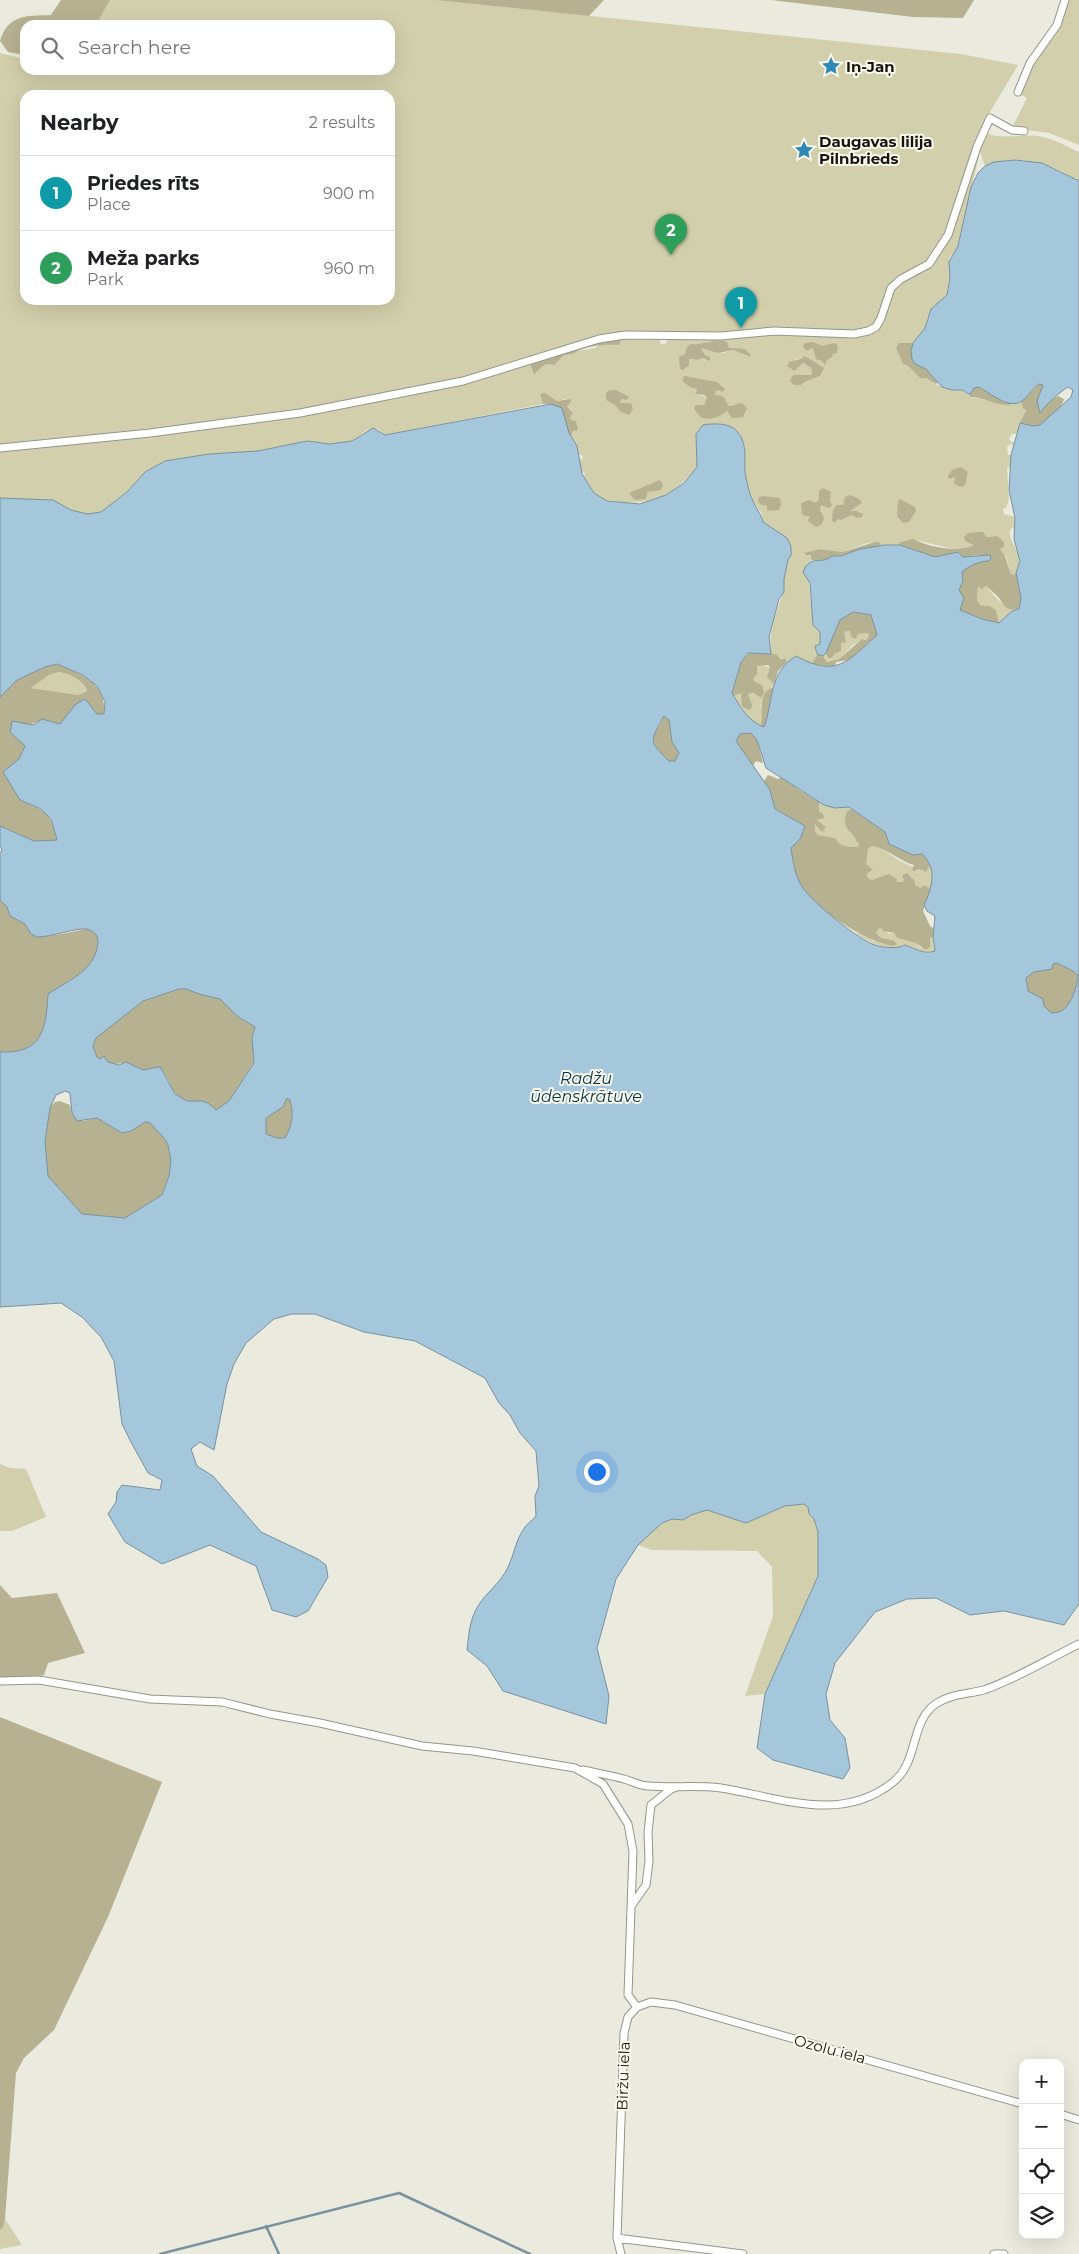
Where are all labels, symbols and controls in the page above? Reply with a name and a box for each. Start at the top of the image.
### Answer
search box [20,20,395,75]
icon: search [38,34,66,62]
text: Search here [78,36,191,59]
place icon: Iņ-Jaņ [820,55,842,77]
place label: Iņ-Jaņ [846,57,895,77]
text: Nearby [40,110,119,135]
text: 2 results [309,113,375,132]
place label: Daugavas lilija Pilnbrieds [819,132,933,168]
place icon: Daugavas lilija Pilnbrieds [793,139,815,161]
text: Priedes rīts [87,172,199,195]
text: 1 [53,184,59,203]
text: 900 m [323,184,375,203]
text: Place [87,195,131,214]
pin: 2 [655,214,687,255]
text: Meža parks [87,247,199,270]
text: 2 [51,259,61,278]
text: 960 m [324,259,375,278]
text: Park [87,270,124,289]
pin: 1 [725,287,757,328]
water label: Radžu ūdenskrātuve [530,1069,642,1106]
your location [584,1459,610,1485]
street label: Ozolu iela [792,2030,868,2068]
street label: Biržu iela [612,2041,634,2111]
map controls [1019,2059,1064,2239]
button: + [1019,2059,1064,2104]
button: − [1019,2104,1064,2149]
button: locate [1019,2149,1064,2194]
button: layers [1019,2194,1064,2239]

